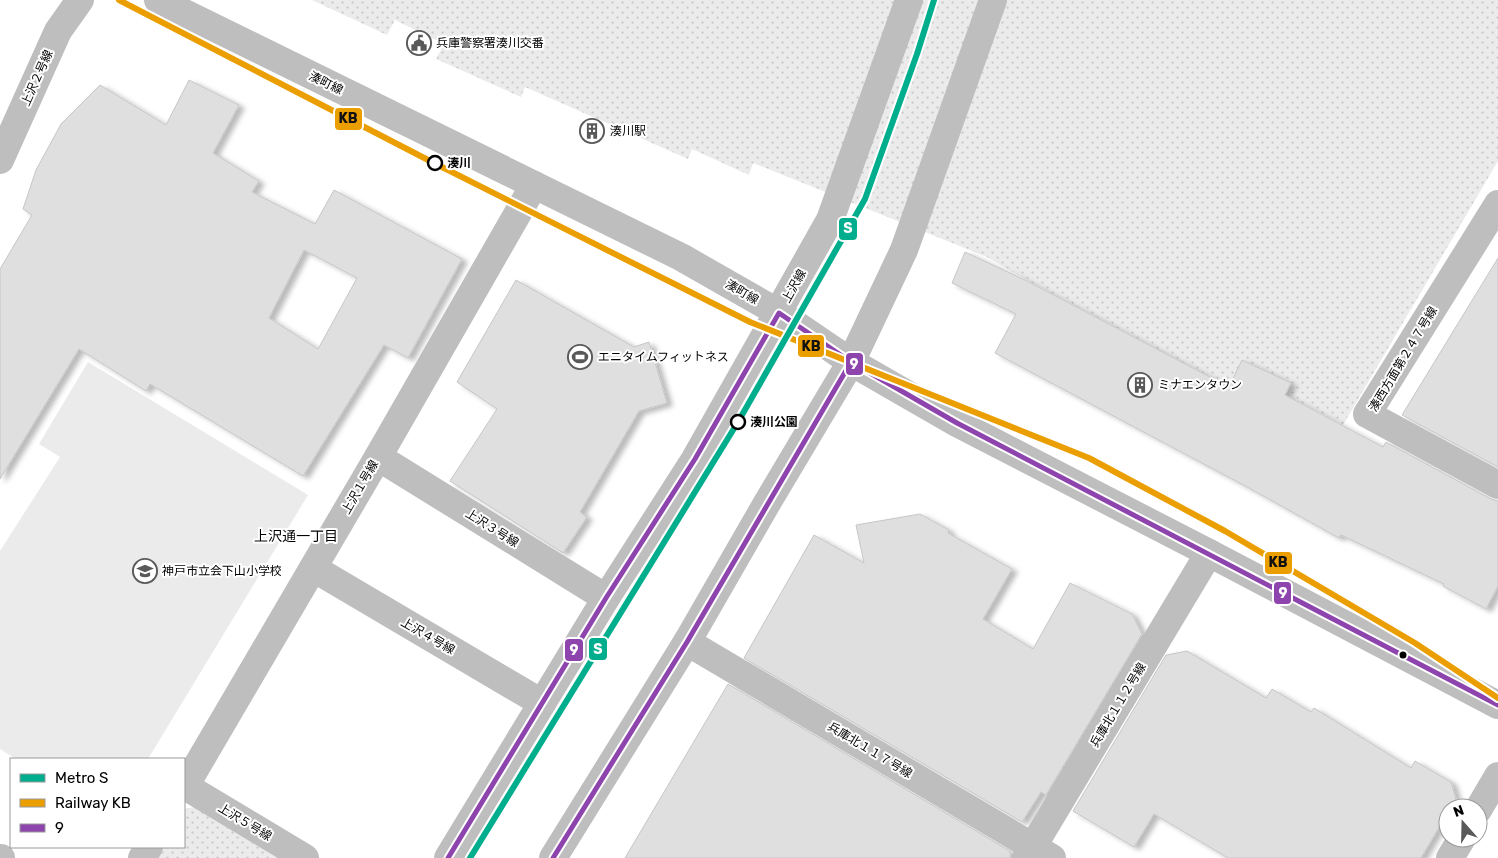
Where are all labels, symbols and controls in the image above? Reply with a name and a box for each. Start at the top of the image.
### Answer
public building icon: 兵庫警察署湊川交番 [406,30,432,56]
place label: 兵庫警察署湊川交番 [436,36,544,50]
street label: 上沢２号線 [18,48,56,108]
street label: 湊町線 [307,69,345,97]
line badge: KB [334,107,363,131]
text: KB [338,110,358,127]
building icon: 湊川駅 [579,118,605,144]
place label: 湊川駅 [610,124,646,138]
marker: 湊川 [427,155,443,171]
place label: 湊川 [447,156,471,170]
line badge: S [838,217,858,241]
text: S [843,220,853,237]
street label: 上沢線 [779,267,809,305]
street label: 湊町線 [723,277,761,307]
street label: 湊西方面第２４７号線 [1366,304,1440,414]
line badge: KB [797,334,825,358]
text: KB [801,338,821,355]
sports icon: エニタイムフィットネス [567,344,593,370]
place label: エニタイムフィットネス [598,350,729,364]
line badge: 9 [845,352,864,376]
text: 9 [850,356,859,373]
building icon: ミナエンタウン [1127,372,1153,398]
place label: ミナエンタウン [1158,378,1242,392]
marker: 湊川公園 [730,414,746,430]
place label: 湊川公園 [750,415,798,429]
street label: 上沢１号線 [339,458,381,516]
street label: 上沢３号線 [463,506,521,550]
district label: 上沢通一丁目 [254,528,338,545]
line badge: KB [1264,551,1293,575]
text: KB [1268,554,1288,571]
school or university icon: 神戸市立会下山小学校 [132,558,158,584]
place label: 神戸市立会下山小学校 [162,564,282,578]
line badge: 9 [1273,581,1292,605]
text: 9 [1279,585,1288,602]
street label: 上沢４号線 [399,615,457,657]
line badge: S [588,637,608,661]
line badge: 9 [564,638,584,662]
text: S [593,641,603,658]
text: 9 [570,642,579,659]
unlabelled marker [1398,650,1408,660]
street label: 兵庫北１１２号線 [1087,660,1149,750]
street label: 兵庫北１１７号線 [825,719,915,781]
legend [10,758,185,848]
text: Metro S [55,769,108,787]
text: Railway KB [55,794,131,812]
north arrow [1438,798,1488,848]
street label: 上沢５号線 [216,801,274,843]
text: N [1451,802,1466,821]
text: 9 [55,819,64,837]

